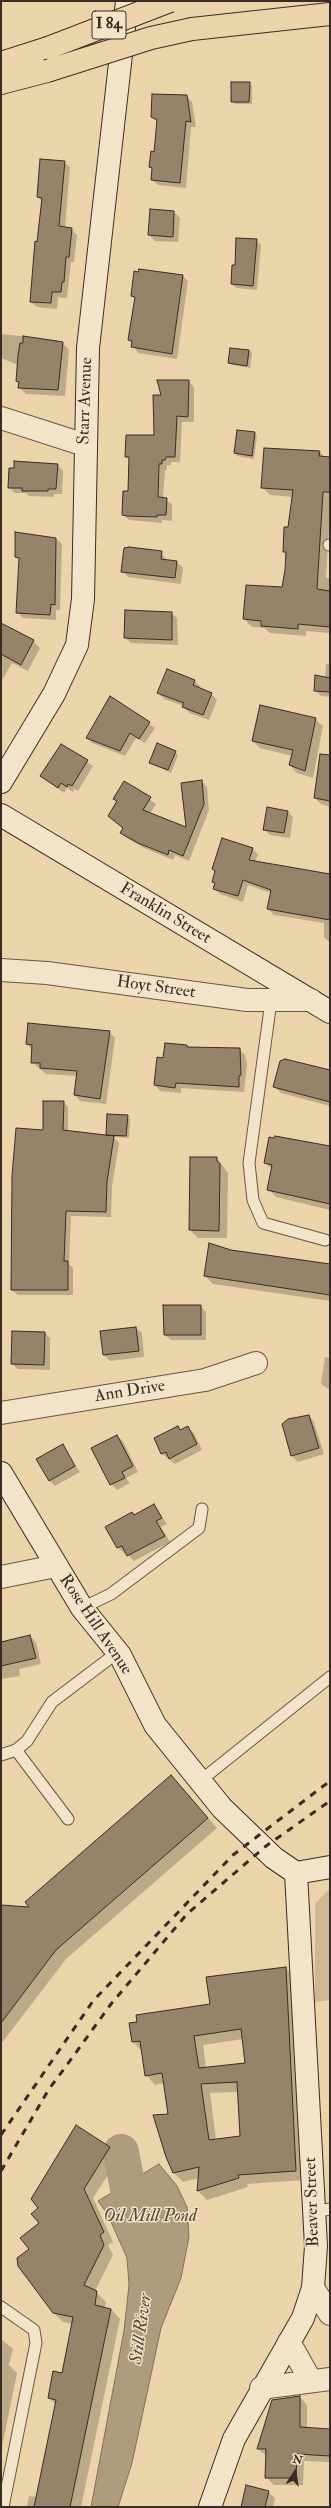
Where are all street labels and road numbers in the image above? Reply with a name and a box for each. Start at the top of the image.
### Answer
road number: I 84 [92,11,126,39]
street label: Starr Avenue [74,357,98,445]
street label: Franklin Street [116,879,214,949]
street label: Hoyt Street [115,972,197,1004]
street label: Ann Drive [93,1376,167,1408]
street label: Rose Hill Avenue [54,1571,136,1679]
street label: Beaver Street [301,2157,325,2247]

